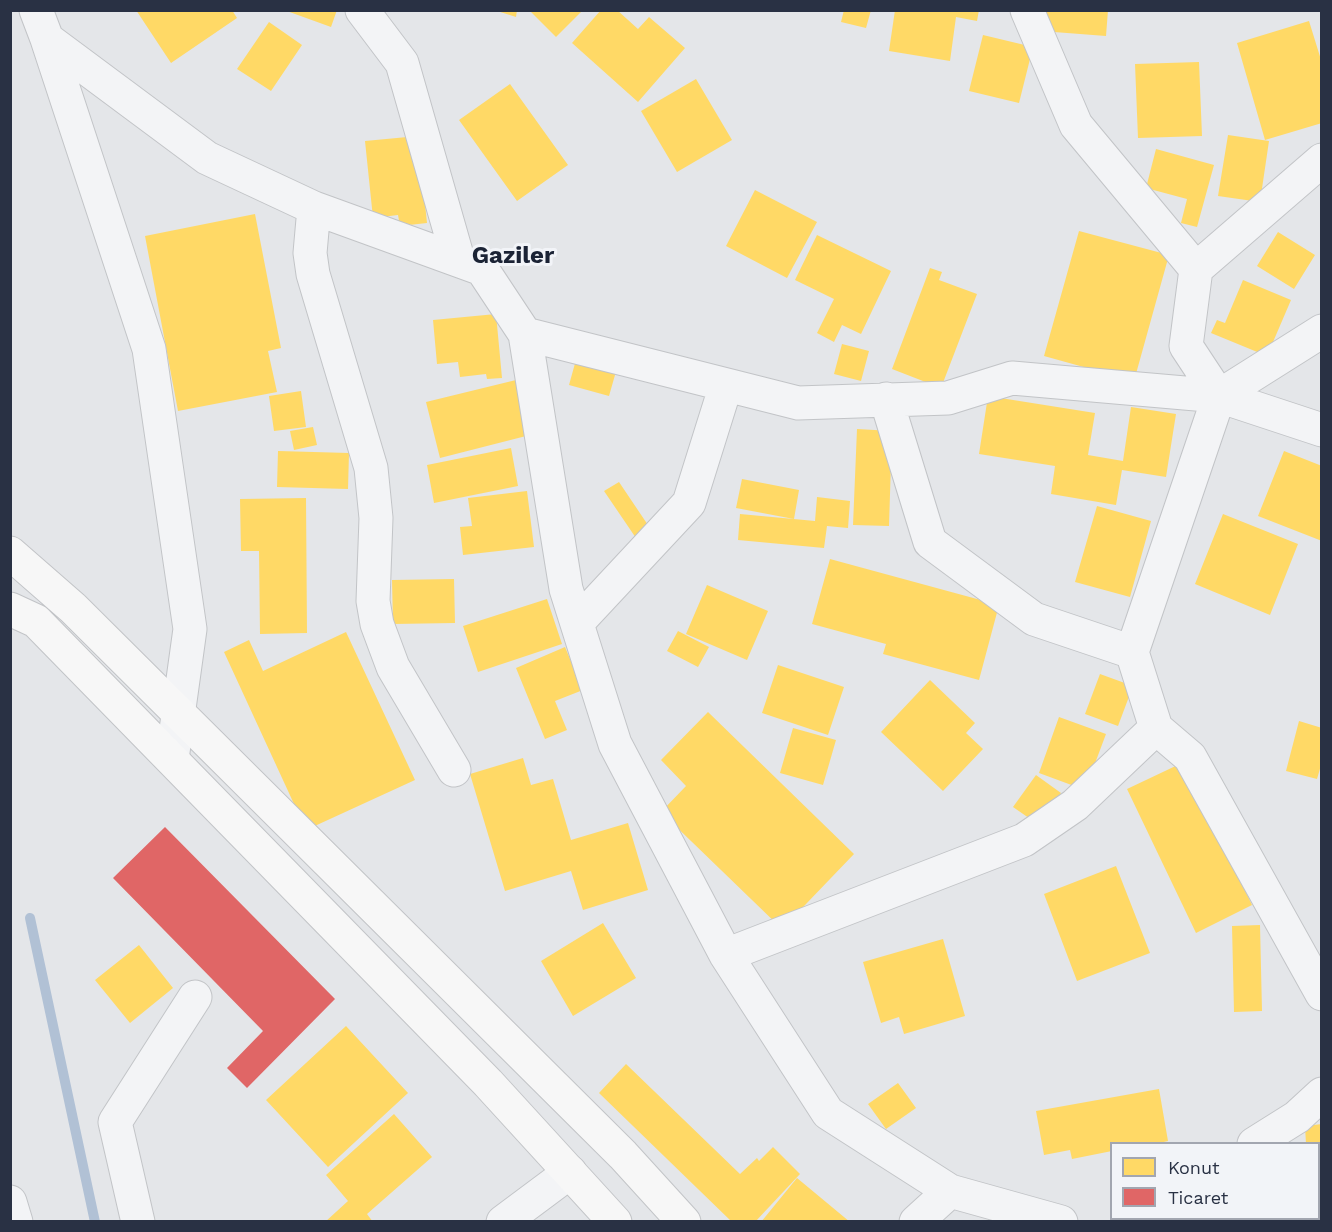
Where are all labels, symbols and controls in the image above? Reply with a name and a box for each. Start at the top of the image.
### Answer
district label: Gaziler [472,242,554,270]
legend [1110,1142,1320,1220]
text: Konut [1168,1157,1220,1178]
text: Ticaret [1168,1187,1228,1208]

